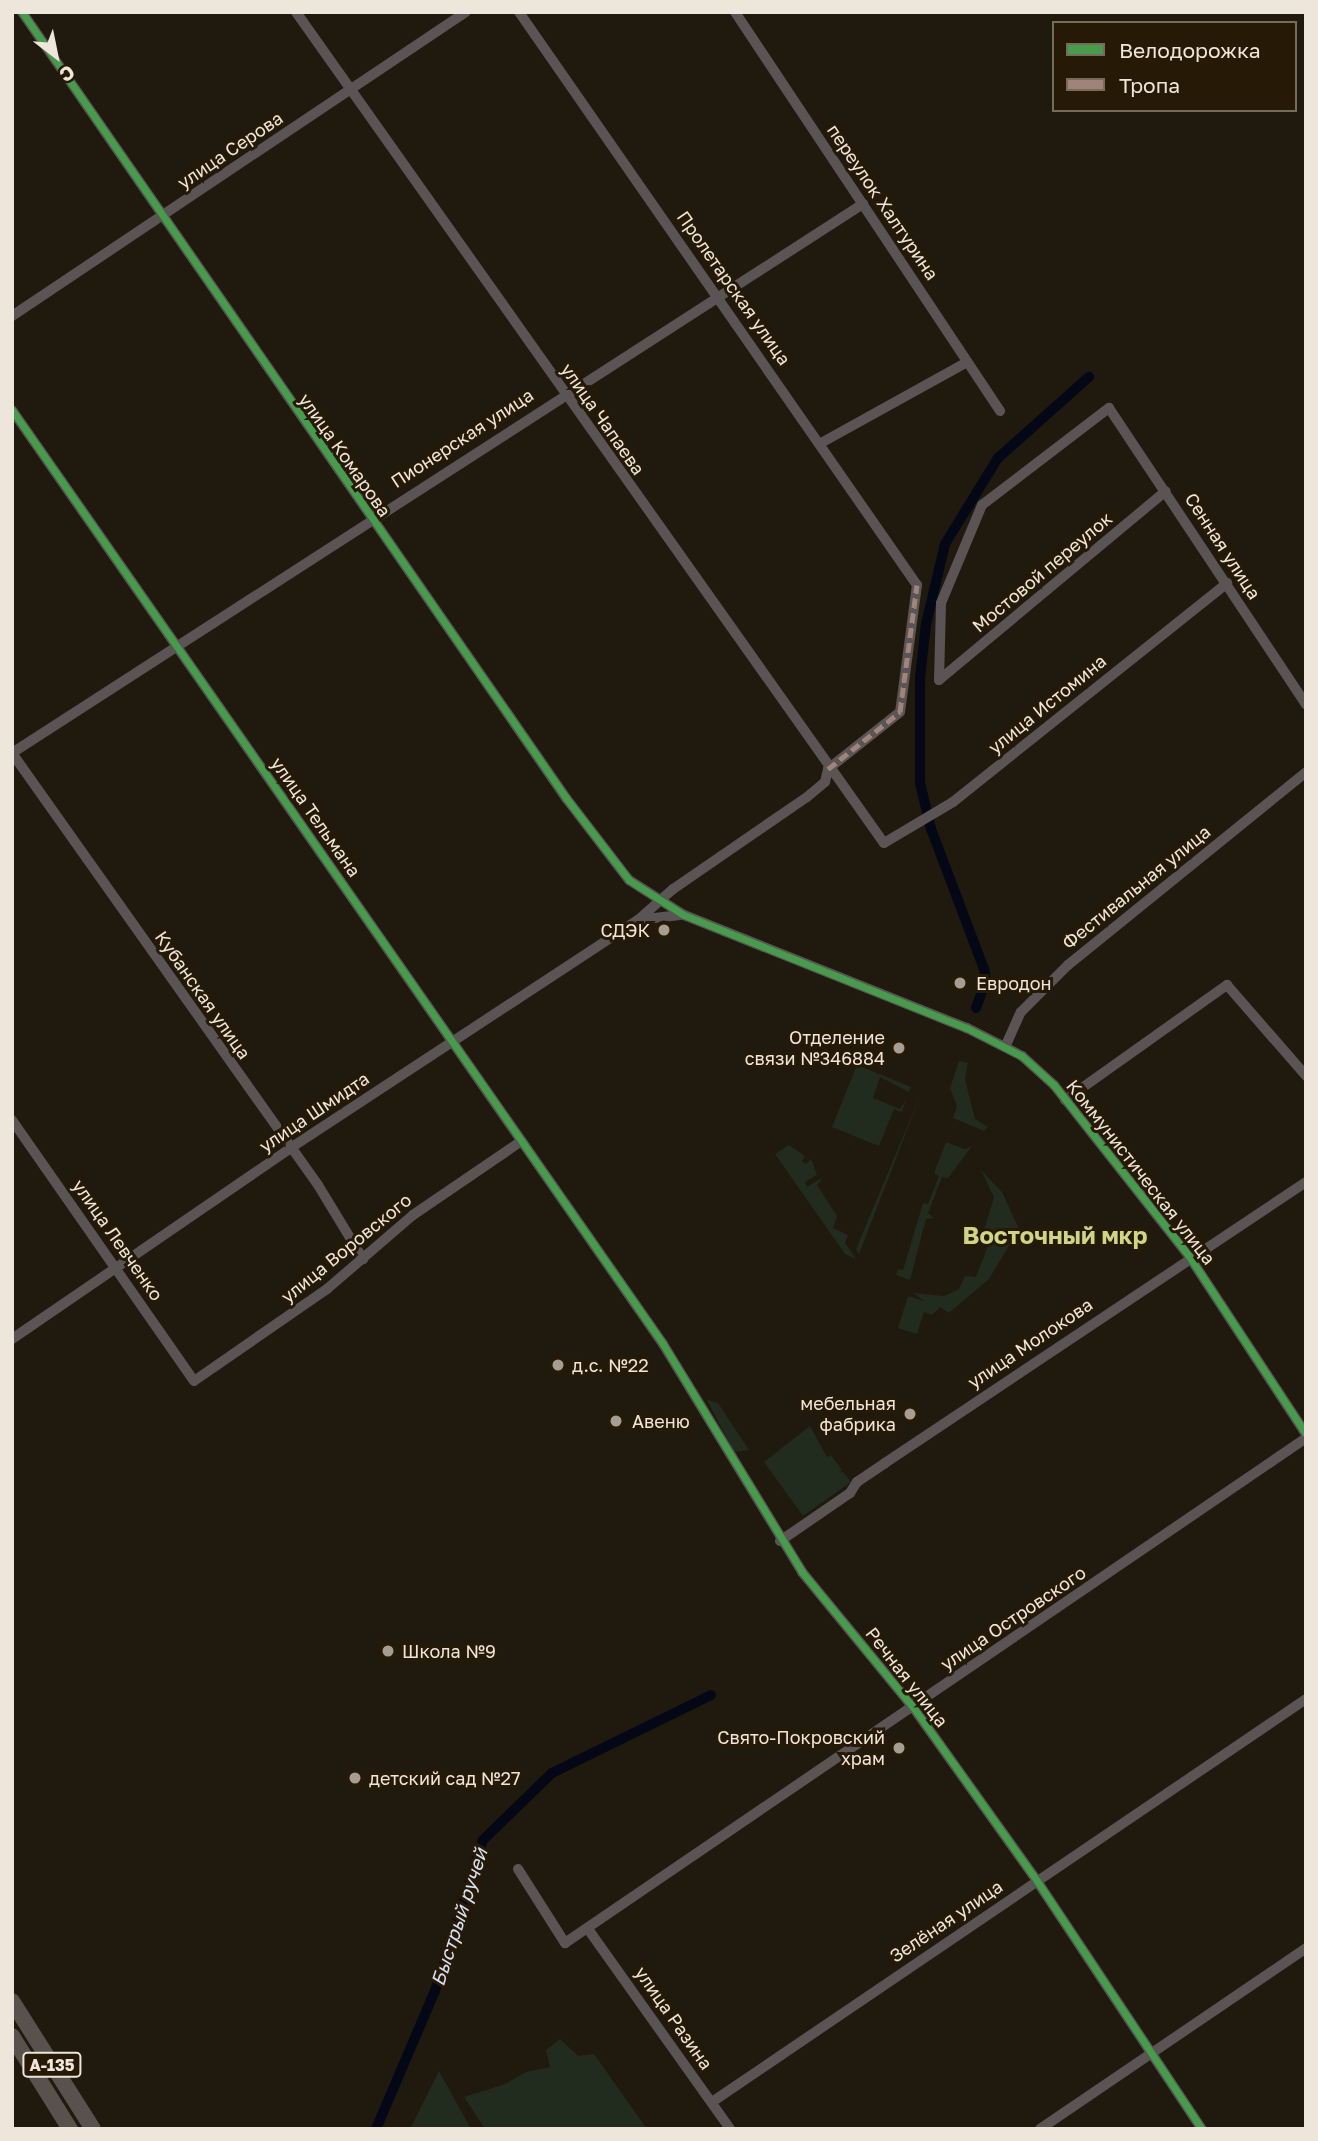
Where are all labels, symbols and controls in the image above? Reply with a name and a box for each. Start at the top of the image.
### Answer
north arrow [21,21,91,91]
legend [1052,21,1297,112]
text: Велодорожка [1119,37,1261,63]
text: С [56,61,79,88]
text: Тропа [1119,72,1180,98]
street label: улица Серова [173,107,287,193]
street label: переулок Халтурина [823,120,943,284]
street label: Пролетарская улица [673,207,795,369]
street label: улица Чапаева [557,359,649,479]
street label: Пионерская улица [387,384,537,492]
street label: улица Комарова [294,389,396,521]
street label: Сенная улица [1181,489,1265,603]
street label: Мостовой переулок [968,507,1116,637]
street label: улица Истомина [984,650,1110,758]
street label: улица Тельмана [267,753,365,881]
street label: Фестивальная улица [1058,821,1214,953]
place label: СДЭК [601,919,650,941]
marker: СДЭК [656,922,672,938]
street label: Кубанская улица [151,927,255,1063]
place label: Евродон [976,972,1052,994]
marker: Евродон [950,973,970,993]
place label: Отделение связи №346884 [745,1027,885,1070]
marker: Отделение связи №346884 [891,1040,907,1056]
street label: улица Шмидта [255,1067,373,1157]
street label: Коммунистическая улица [1062,1075,1220,1269]
street label: улица Левченко [68,1175,168,1305]
street label: улица Воровского [276,1189,416,1307]
district label: Восточный мкр [962,1221,1148,1249]
street label: улица Молокова [964,1293,1096,1393]
place label: д.с. №22 [572,1354,649,1376]
marker: д.с. №22 [550,1357,566,1373]
place label: мебельная фабрика [800,1393,896,1436]
marker: мебельная фабрика [902,1406,918,1422]
place label: Авеню [632,1410,690,1432]
marker: Авеню [606,1411,626,1431]
street label: улица Островского [936,1561,1090,1675]
street label: Речная улица [861,1623,953,1731]
place label: Школа №9 [402,1640,496,1662]
marker: Школа №9 [380,1643,396,1659]
place label: Свято-Покровский храм [717,1727,885,1770]
marker: Свято-Покровский храм [891,1740,907,1756]
place label: детский сад №27 [369,1767,520,1789]
marker: детский сад №27 [347,1770,363,1786]
water label: Быстрый ручей [426,1845,492,1989]
street label: Зелёная улица [885,1875,1007,1967]
street label: улица Разина [631,1962,717,2074]
road number: А-135 [22,2052,82,2078]

